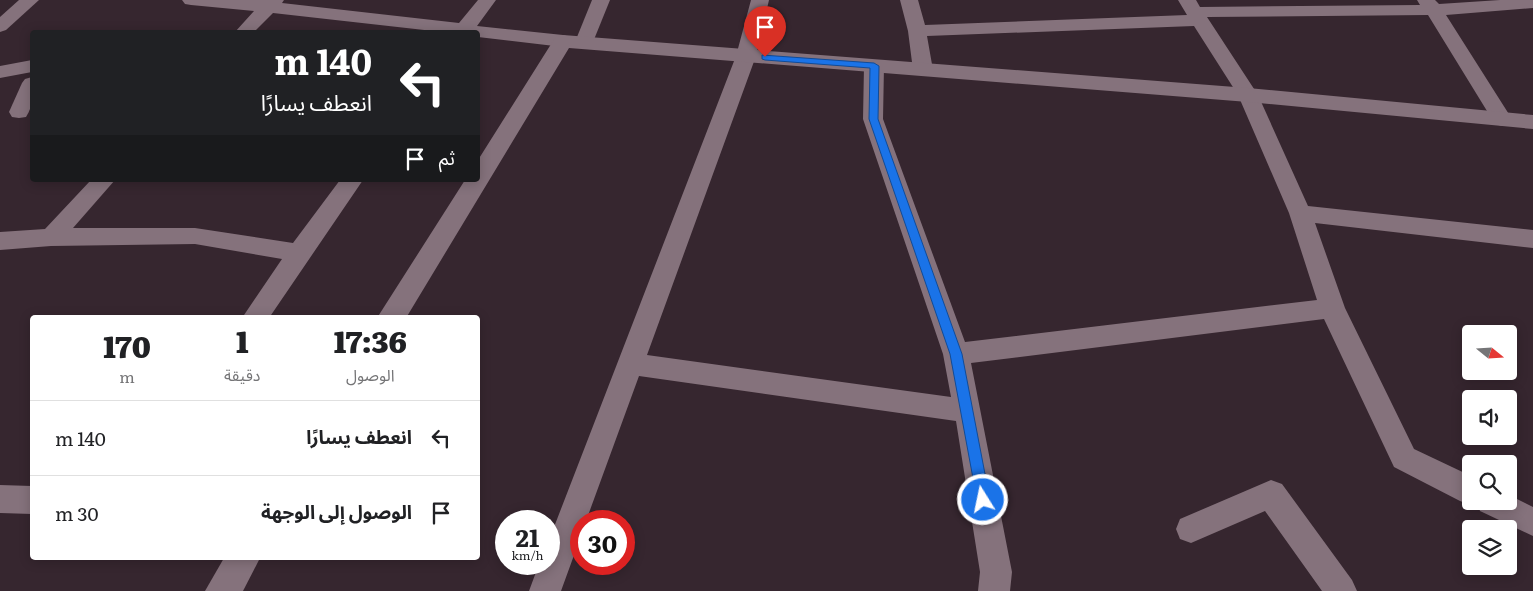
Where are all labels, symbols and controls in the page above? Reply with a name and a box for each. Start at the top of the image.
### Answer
pin [744,6,786,57]
icon: arrive [751,13,779,41]
text: 140 m [274,34,372,86]
icon: left [390,50,455,115]
text: انعطف يسارًا [261,85,372,118]
text: ثم [439,143,455,171]
icon: arrive [401,145,429,173]
text: 1 [236,318,249,362]
text: 17:36 [334,318,407,362]
text: 170 [103,323,151,367]
north arrow [1462,325,1518,380]
map controls [1462,325,1517,575]
text: دقيقة [224,362,260,386]
text: الوصول [346,362,395,386]
text: m [119,364,135,388]
button: sound [1462,390,1517,445]
text: انعطف يسارًا [306,422,412,450]
text: 140 m [55,424,106,452]
icon: left [427,424,455,452]
button: search [1462,455,1517,510]
position arrow [956,473,1008,525]
text: الوصول إلى الوجهة [261,497,412,525]
text: 30 m [55,499,99,527]
icon: arrive [427,499,455,527]
speed limit sign: 30 [570,510,635,575]
text: 21 [516,518,539,555]
button: layers [1462,520,1517,575]
text: km/h [512,546,543,564]

